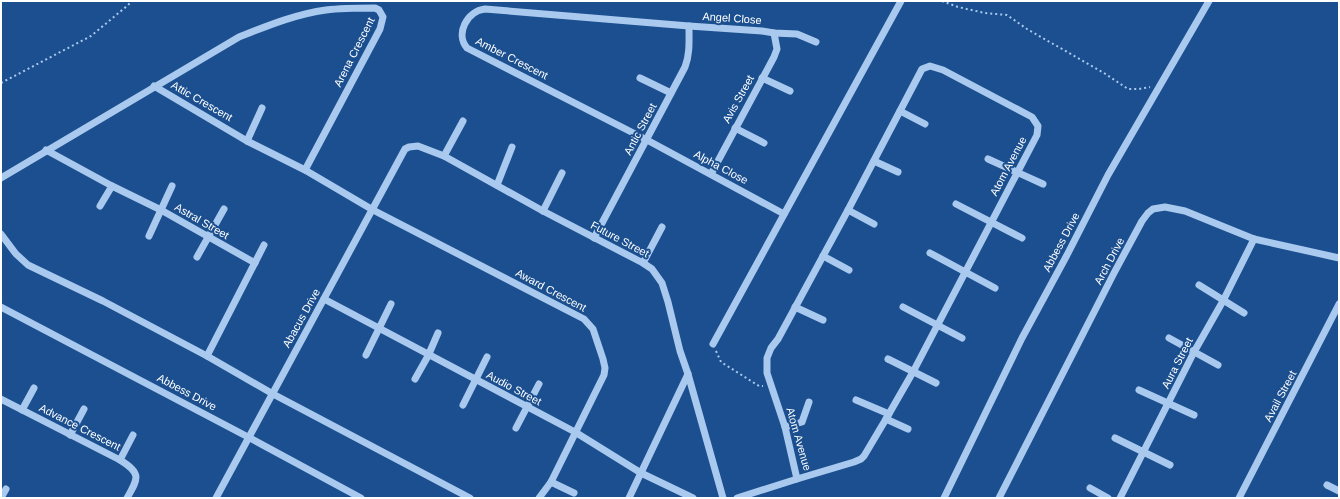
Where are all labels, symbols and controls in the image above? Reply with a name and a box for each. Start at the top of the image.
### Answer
street label: Angel Close [702,10,762,26]
street label: Arena Crescent [331,15,377,89]
street label: Amber Crescent [474,35,550,81]
street label: Avis Street [720,73,756,125]
street label: Attic Crescent [169,79,235,123]
street label: Antic Street [621,101,659,157]
street label: Atom Avenue [987,134,1029,198]
street label: Alpha Close [692,148,750,186]
street label: Astral Street [173,201,231,241]
street label: Abbess Drive [1040,210,1082,274]
street label: Future Street [589,219,651,259]
street label: Arch Drive [1092,236,1126,286]
street label: Award Crescent [514,266,588,314]
street label: Abacus Drive [280,286,322,350]
street label: Aura Street [1159,335,1195,391]
street label: Audio Street [484,368,544,408]
street label: Avail Street [1262,368,1298,424]
street label: Abbess Drive [155,371,219,413]
street label: Advance Crescent [37,401,123,453]
street label: Atom Avenue [784,406,814,472]

